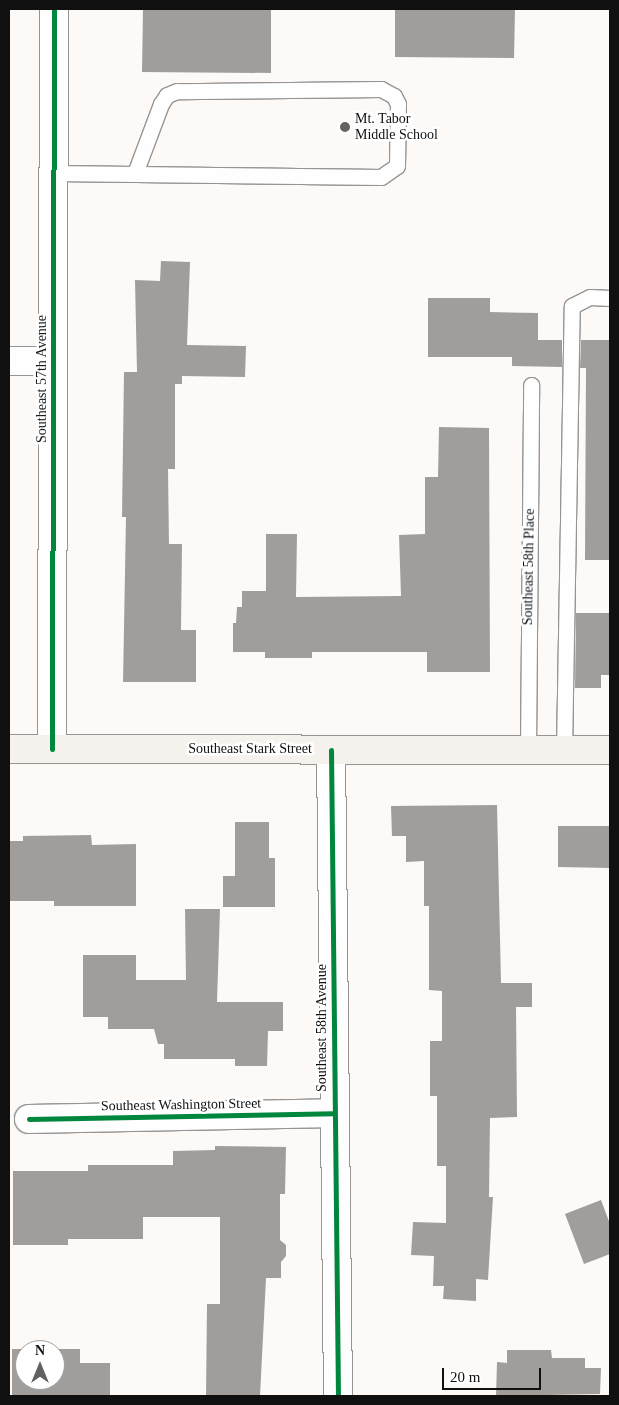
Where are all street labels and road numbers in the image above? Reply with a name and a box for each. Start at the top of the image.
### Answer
street label: Southeast 57th Avenue [34,315,50,443]
street label: Southeast 58th Place [520,509,538,625]
street label: Southeast Stark Street [188,741,312,757]
street label: Southeast 58th Avenue [314,964,330,1092]
street label: Southeast Washington Street [101,1095,261,1115]

